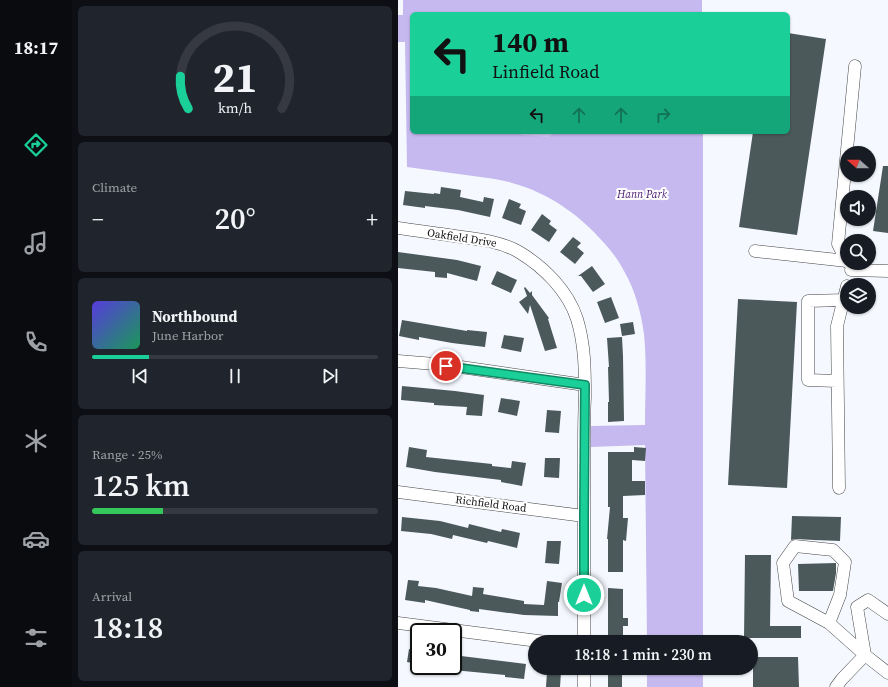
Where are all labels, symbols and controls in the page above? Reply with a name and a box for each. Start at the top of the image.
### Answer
text: 140 m [492,23,569,61]
icon: left [426,28,478,80]
text: 18:17 [14,35,58,60]
text: 21 [212,49,258,106]
text: Linfield Road [492,59,599,84]
text: km/h [218,98,252,118]
icon: left [526,104,548,126]
icon: ahead [568,104,590,126]
icon: ahead [610,104,632,126]
icon: right [652,104,674,126]
icon: directions [22,131,50,159]
north arrow [840,146,876,182]
map controls [840,146,876,314]
text: Climate [92,179,137,196]
park label: Hann Park [616,187,668,202]
button: sound [840,190,876,226]
text: 20° [214,198,256,239]
text: − [92,204,104,234]
text: + [366,204,378,234]
street label: Oakfield Drive [426,225,498,251]
icon: music [22,229,50,257]
button: search [840,234,876,270]
button: layers [840,278,876,314]
text: Northbound [152,306,237,327]
text: June Harbor [152,327,224,344]
icon: phone [22,328,50,356]
pin [429,349,463,383]
icon: arrive [435,355,457,377]
icon: previous [129,365,151,387]
icon: pause [224,365,246,387]
icon: next [319,365,341,387]
icon: climate [22,427,50,455]
text: Range · 25% [92,446,163,463]
text: 125 km [92,465,190,506]
street label: Richfield Road [455,492,528,516]
icon: car [22,525,50,553]
position arrow [563,574,605,616]
text: Arrival [92,588,132,605]
text: 18:18 [92,607,163,648]
speed limit sign: 30 [410,623,462,675]
icon: filters [22,624,50,652]
text: 18:18 · 1 min · 230 m [575,644,711,665]

